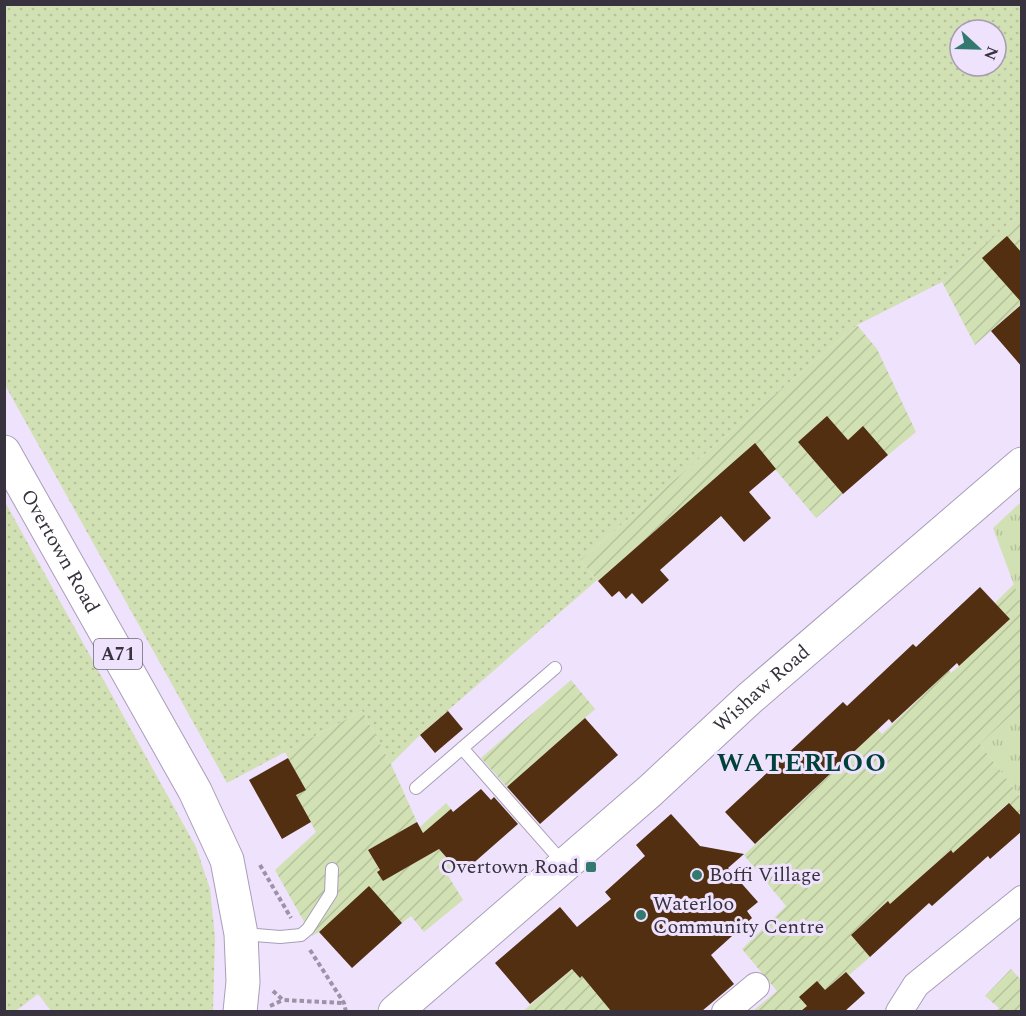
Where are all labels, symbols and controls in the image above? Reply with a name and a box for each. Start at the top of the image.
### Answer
north arrow [948,18,1008,78]
text: N [977,43,1005,64]
street label: Overtown Road [13,484,107,619]
street label: Wishaw Road [707,637,817,740]
road number: A71 [94,639,142,669]
district label: WATERLOO [717,743,887,783]
place label: Overtown Road [441,852,579,882]
marker: Overtown Road [584,860,598,874]
place label: Boffi Village [709,860,821,890]
marker: Boffi Village [690,868,704,882]
place label: Waterloo Community Centre [653,889,824,942]
marker: Waterloo Community Centre [634,908,648,922]

